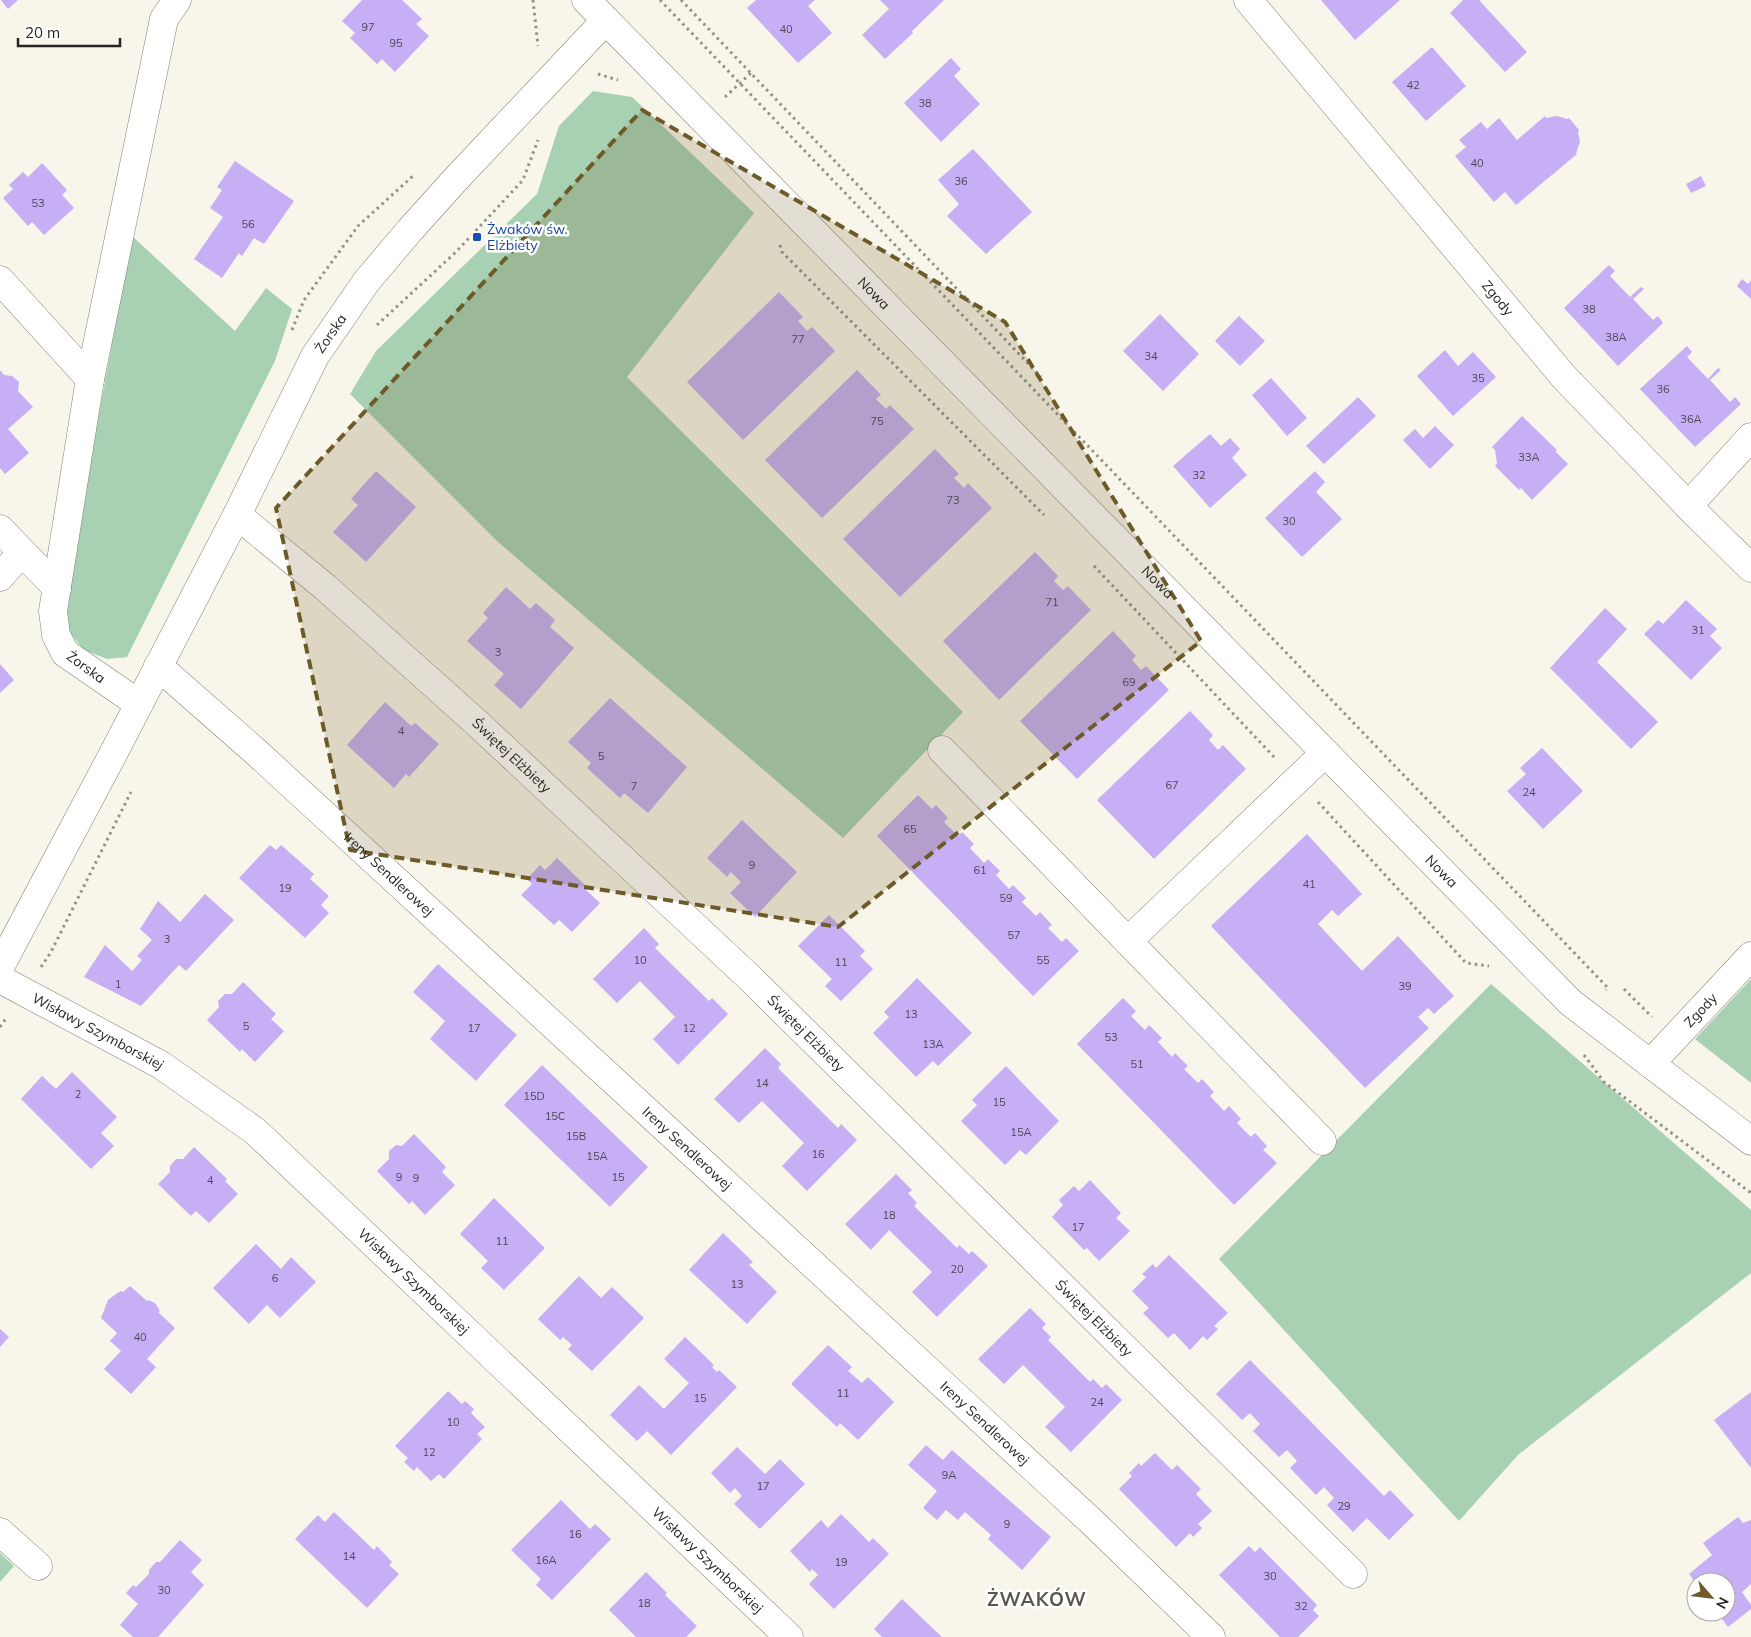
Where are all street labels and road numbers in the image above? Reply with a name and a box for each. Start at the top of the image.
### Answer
street label: Nowa [854,273,894,313]
street label: Zgody [1478,277,1518,320]
street label: Żorska [311,310,350,356]
street label: Nowa [1138,562,1178,602]
street label: Żorska [63,647,109,687]
street label: Świętej Elżbiety [468,714,555,797]
street label: Ireny Sendlerowej [340,829,438,920]
street label: Nowa [1421,851,1462,891]
street label: Wisławy Szymborskiej [29,989,168,1073]
street label: Zgody [1680,989,1721,1031]
street label: Świętej Elżbiety [763,991,849,1076]
street label: Ireny Sendlerowej [639,1103,736,1194]
street label: Wisławy Szymborskiej [354,1224,473,1338]
street label: Świętej Elżbiety [1051,1276,1137,1361]
street label: Ireny Sendlerowej [936,1377,1033,1469]
street label: Wisławy Szymborskiej [648,1503,767,1617]

